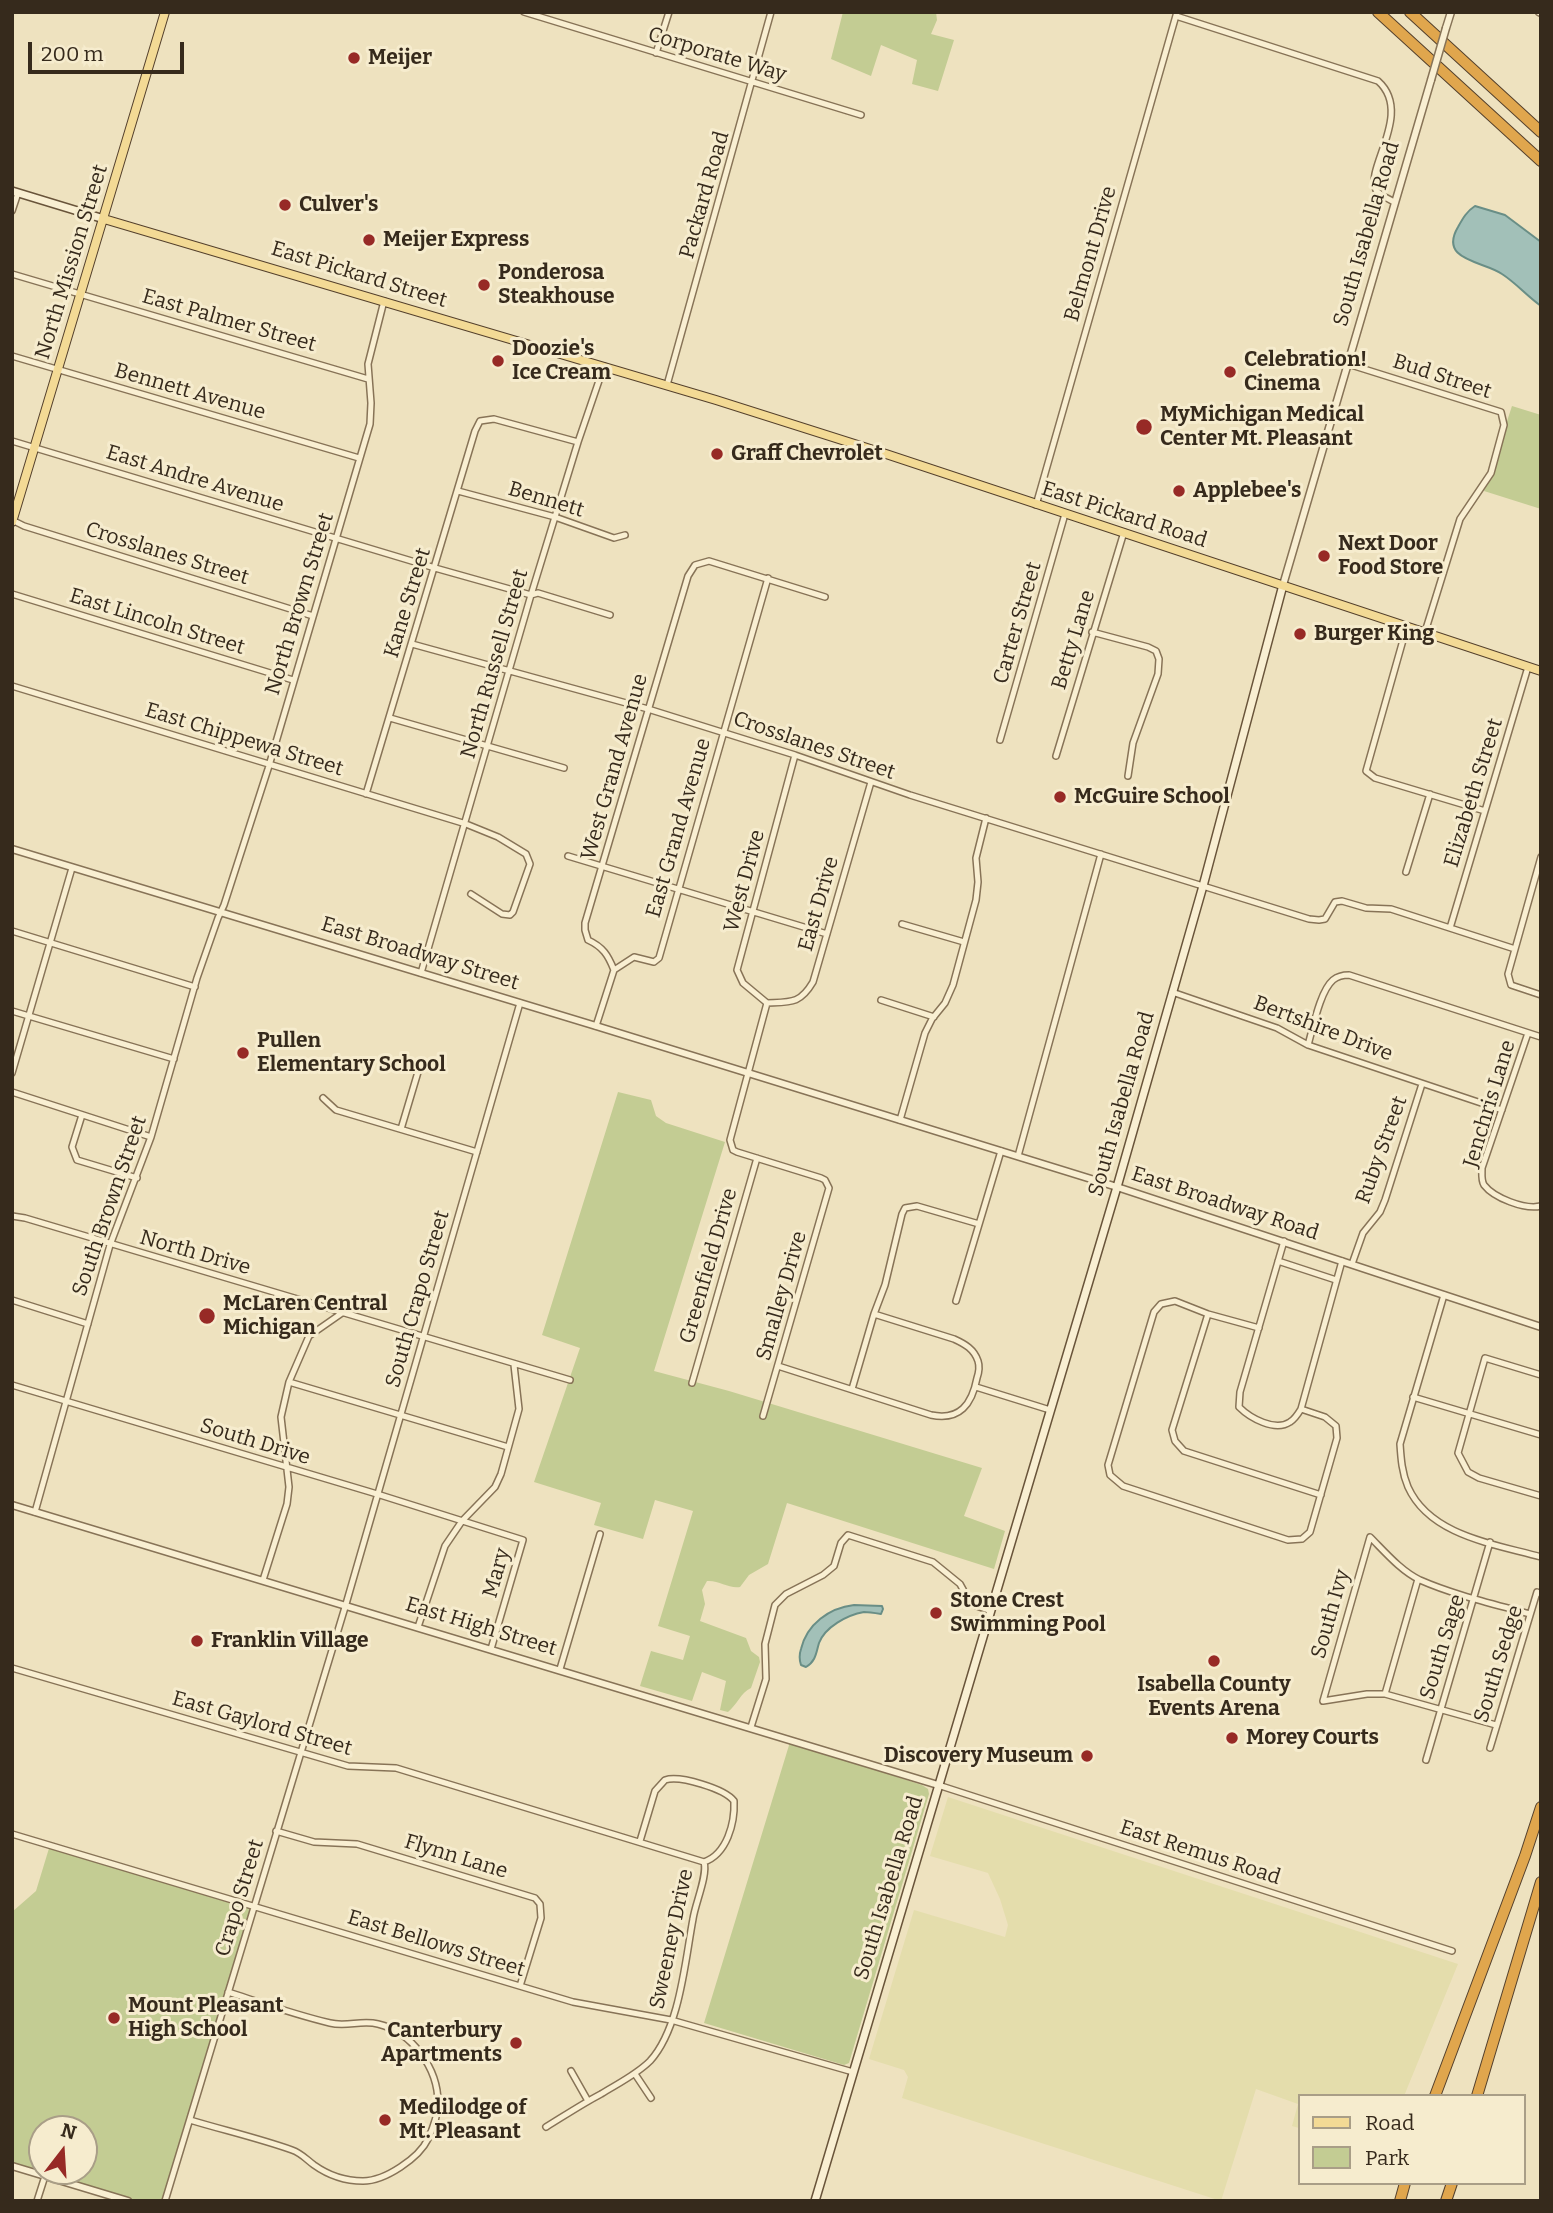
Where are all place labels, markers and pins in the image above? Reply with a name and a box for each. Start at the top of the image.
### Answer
place label: Meijer [368,45,432,71]
marker: Meijer [346,50,362,66]
place label: Culver's [299,192,378,218]
marker: Culver's [277,197,293,213]
place label: Meijer Express [383,227,529,253]
marker: Meijer Express [361,232,377,248]
place label: Ponderosa Steakhouse [498,260,615,310]
marker: Ponderosa Steakhouse [476,277,492,293]
place label: Doozie's Ice Cream [512,336,611,386]
place label: Celebration! Cinema [1244,347,1367,397]
marker: Doozie's Ice Cream [490,353,506,369]
marker: Celebration! Cinema [1222,364,1238,380]
place label: MyMichigan Medical Center Mt. Pleasant [1160,402,1364,452]
marker: MyMichigan Medical Center Mt. Pleasant [1134,417,1154,437]
place label: Graff Chevrolet [731,441,883,467]
marker: Graff Chevrolet [709,446,725,462]
place label: Applebee's [1193,478,1301,504]
marker: Applebee's [1171,483,1187,499]
place label: Next Door Food Store [1338,531,1443,581]
marker: Next Door Food Store [1316,548,1332,564]
place label: Burger King [1314,621,1434,647]
marker: Burger King [1292,626,1308,642]
place label: McGuire School [1074,784,1230,810]
marker: McGuire School [1052,789,1068,805]
place label: Pullen Elementary School [257,1028,446,1078]
marker: Pullen Elementary School [235,1045,251,1061]
place label: McLaren Central Michigan [223,1291,387,1341]
marker: McLaren Central Michigan [197,1306,217,1326]
place label: Stone Crest Swimming Pool [950,1588,1106,1638]
marker: Stone Crest Swimming Pool [928,1605,944,1621]
place label: Franklin Village [211,1628,369,1654]
marker: Franklin Village [189,1633,205,1649]
marker: Isabella County Events Arena [1206,1653,1222,1669]
place label: Isabella County Events Arena [1137,1672,1291,1722]
place label: Morey Courts [1246,1725,1379,1751]
marker: Morey Courts [1224,1730,1240,1746]
place label: Discovery Museum [884,1743,1073,1769]
marker: Discovery Museum [1079,1748,1095,1764]
place label: Mount Pleasant High School [128,1993,284,2043]
marker: Mount Pleasant High School [106,2010,122,2026]
place label: Canterbury Apartments [381,2018,502,2068]
marker: Canterbury Apartments [508,2035,524,2051]
place label: Medilodge of Mt. Pleasant [399,2095,526,2145]
marker: Medilodge of Mt. Pleasant [377,2112,393,2128]

